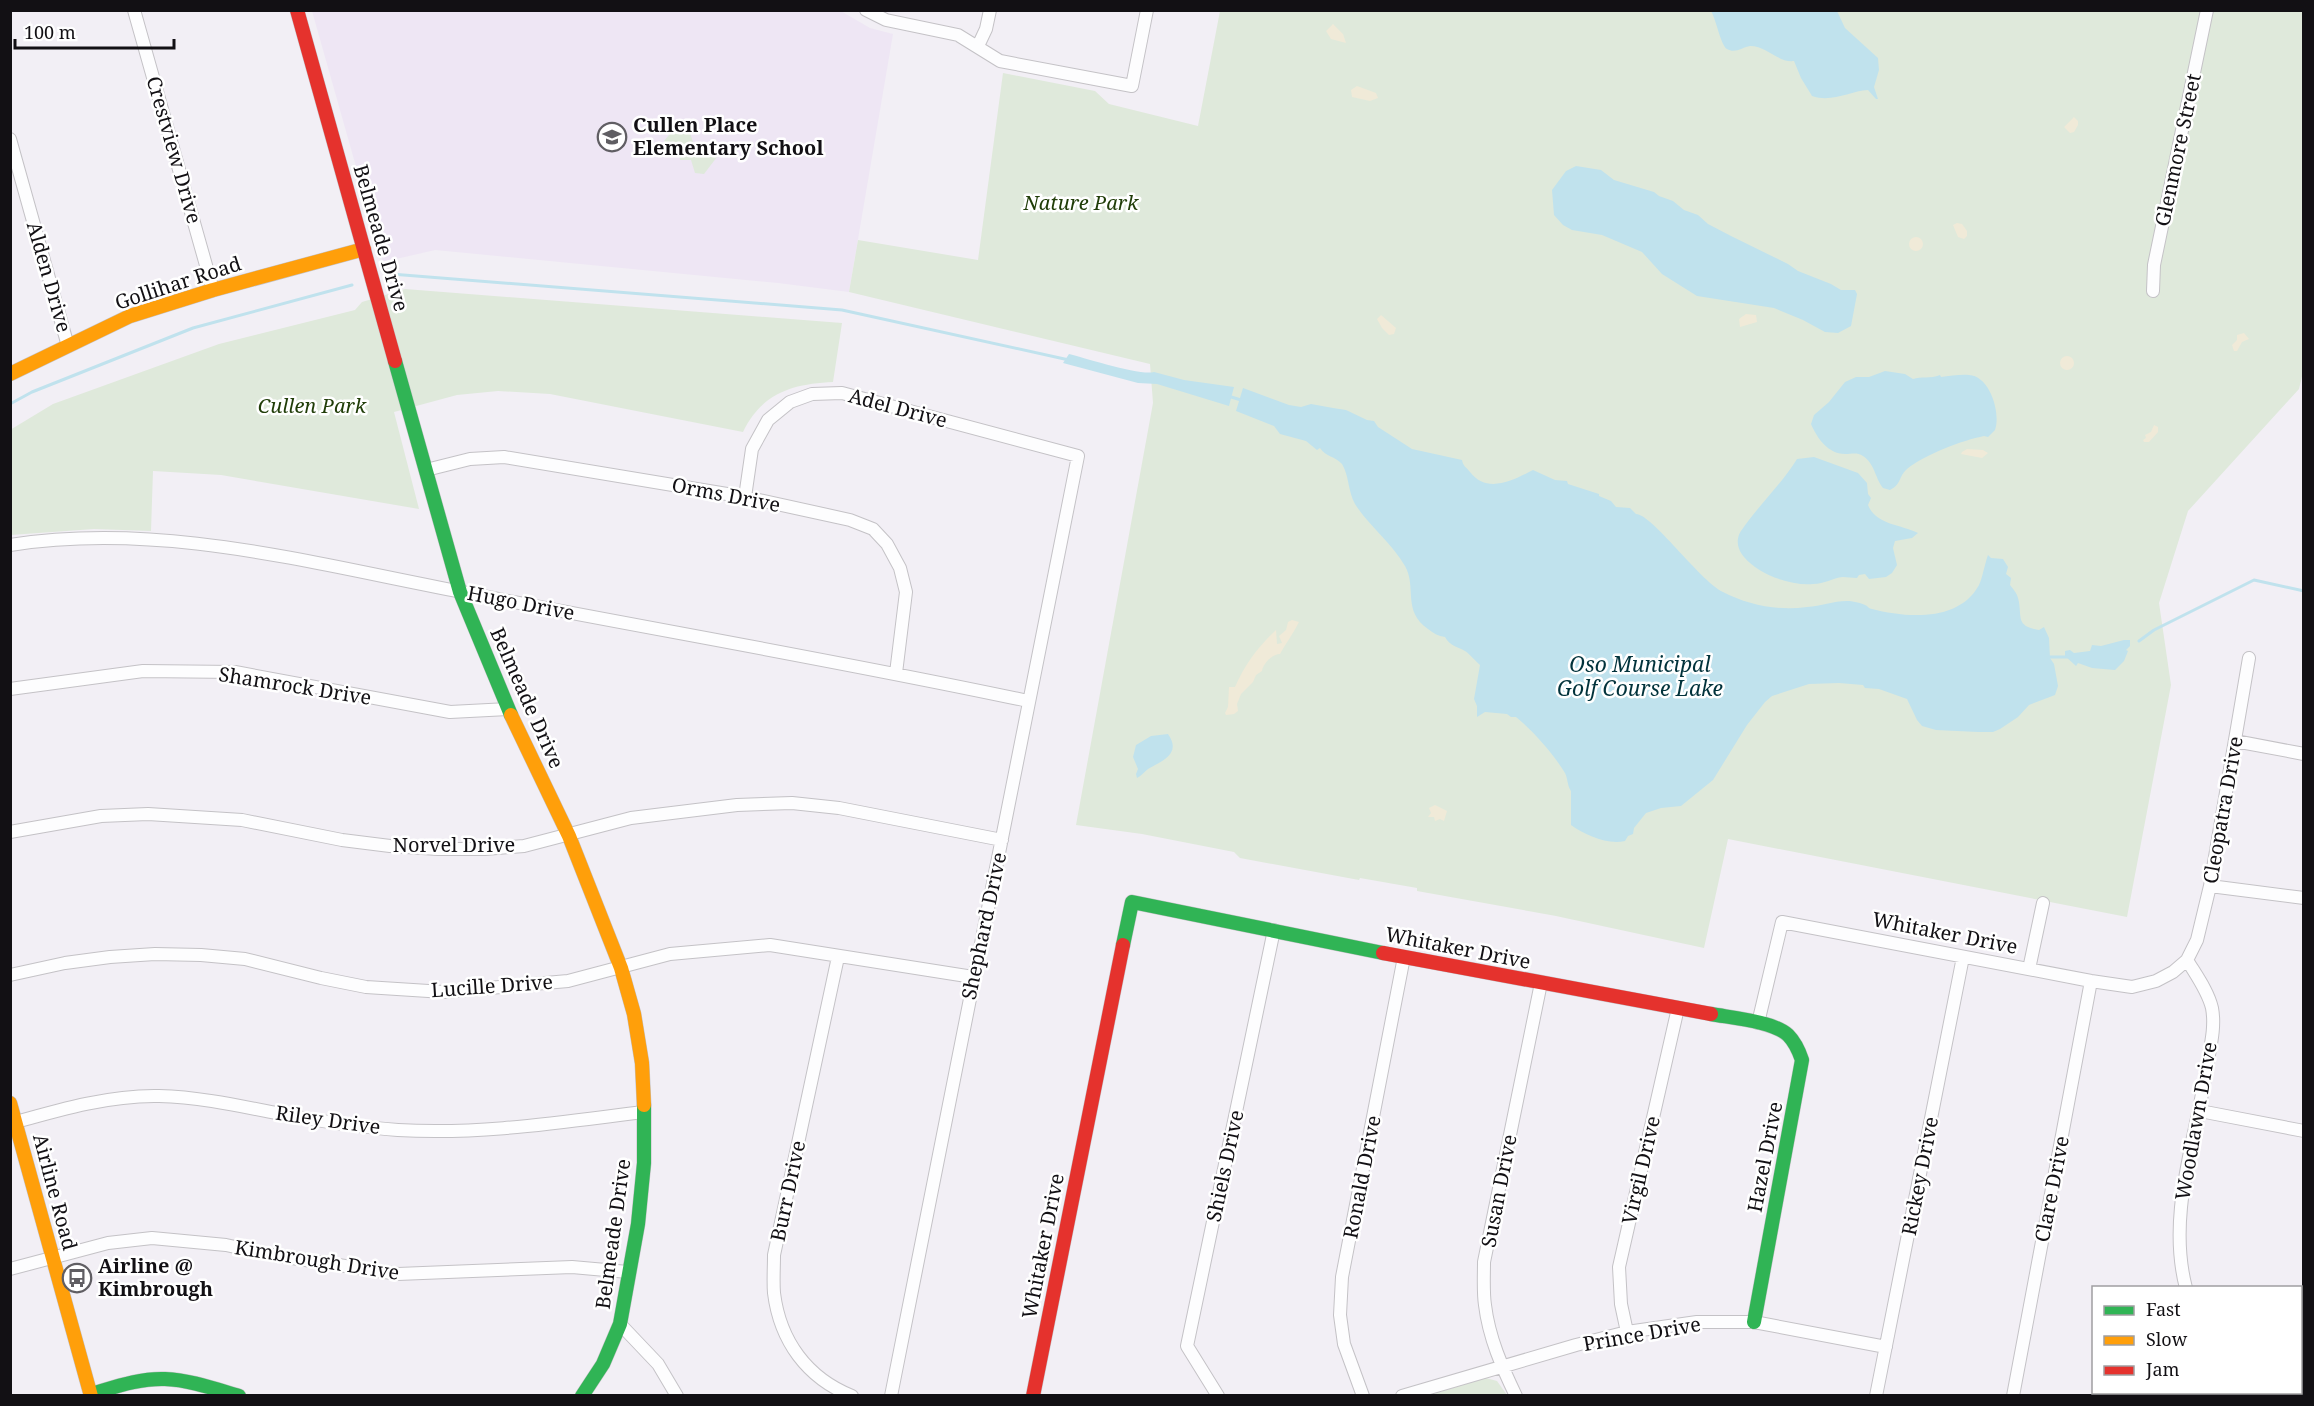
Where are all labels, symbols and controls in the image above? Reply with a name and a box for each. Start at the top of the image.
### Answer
scale bar [15,12,174,50]
text: 100 m [24,20,76,44]
street label: Glenmore Street [2148,71,2207,229]
street label: Crestview Drive [141,73,208,227]
place label: Cullen Place Elementary School [633,111,823,161]
school or university icon: Cullen Place Elementary School [596,121,628,153]
street label: Belmeade Drive [348,161,415,314]
park label: Nature Park [1023,189,1139,216]
street label: Alden Drive [21,218,78,335]
street label: Gollihar Road [111,249,245,316]
street label: Adel Drive [846,381,950,434]
park label: Cullen Park [258,392,367,419]
street label: Orms Drive [670,471,783,518]
street label: Hugo Drive [465,579,577,626]
street label: Belmeade Drive [484,623,571,773]
water label: Oso Municipal Golf Course Lake [1557,650,1723,702]
street label: Shamrock Drive [217,660,373,711]
street label: Cleopatra Drive [2196,734,2249,886]
street label: Norvel Drive [393,831,515,858]
street label: Shephard Drive [955,850,1012,1002]
street label: Whitaker Drive [1870,905,2020,960]
street label: Whitaker Drive [1383,920,1533,975]
street label: Lucille Drive [430,968,554,1003]
street label: Woodlawn Drive [2168,1040,2223,1202]
street label: Riley Drive [274,1099,382,1140]
street label: Hazel Drive [1741,1099,1788,1214]
street label: Shiels Drive [1199,1107,1250,1224]
street label: Ronald Drive [1336,1113,1387,1241]
street label: Virgil Drive [1615,1113,1666,1227]
street label: Rickey Drive [1895,1114,1944,1238]
street label: Airline Road [27,1131,84,1253]
street label: Susan Drive [1474,1132,1523,1250]
street label: Clare Drive [2028,1133,2075,1244]
street label: Burr Drive [764,1138,811,1244]
street label: Belmeade Drive [589,1157,636,1311]
street label: Whitaker Drive [1015,1171,1070,1321]
street label: Kimbrough Drive [233,1233,401,1286]
place label: Airline @ Kimbrough [98,1252,213,1302]
bus stop icon: Airline @ Kimbrough [61,1262,93,1294]
legend [2092,1286,2302,1394]
text: Fast [2146,1297,2181,1321]
street label: Prince Drive [1581,1310,1703,1357]
text: Slow [2146,1327,2188,1351]
text: Jam [2145,1357,2180,1381]

